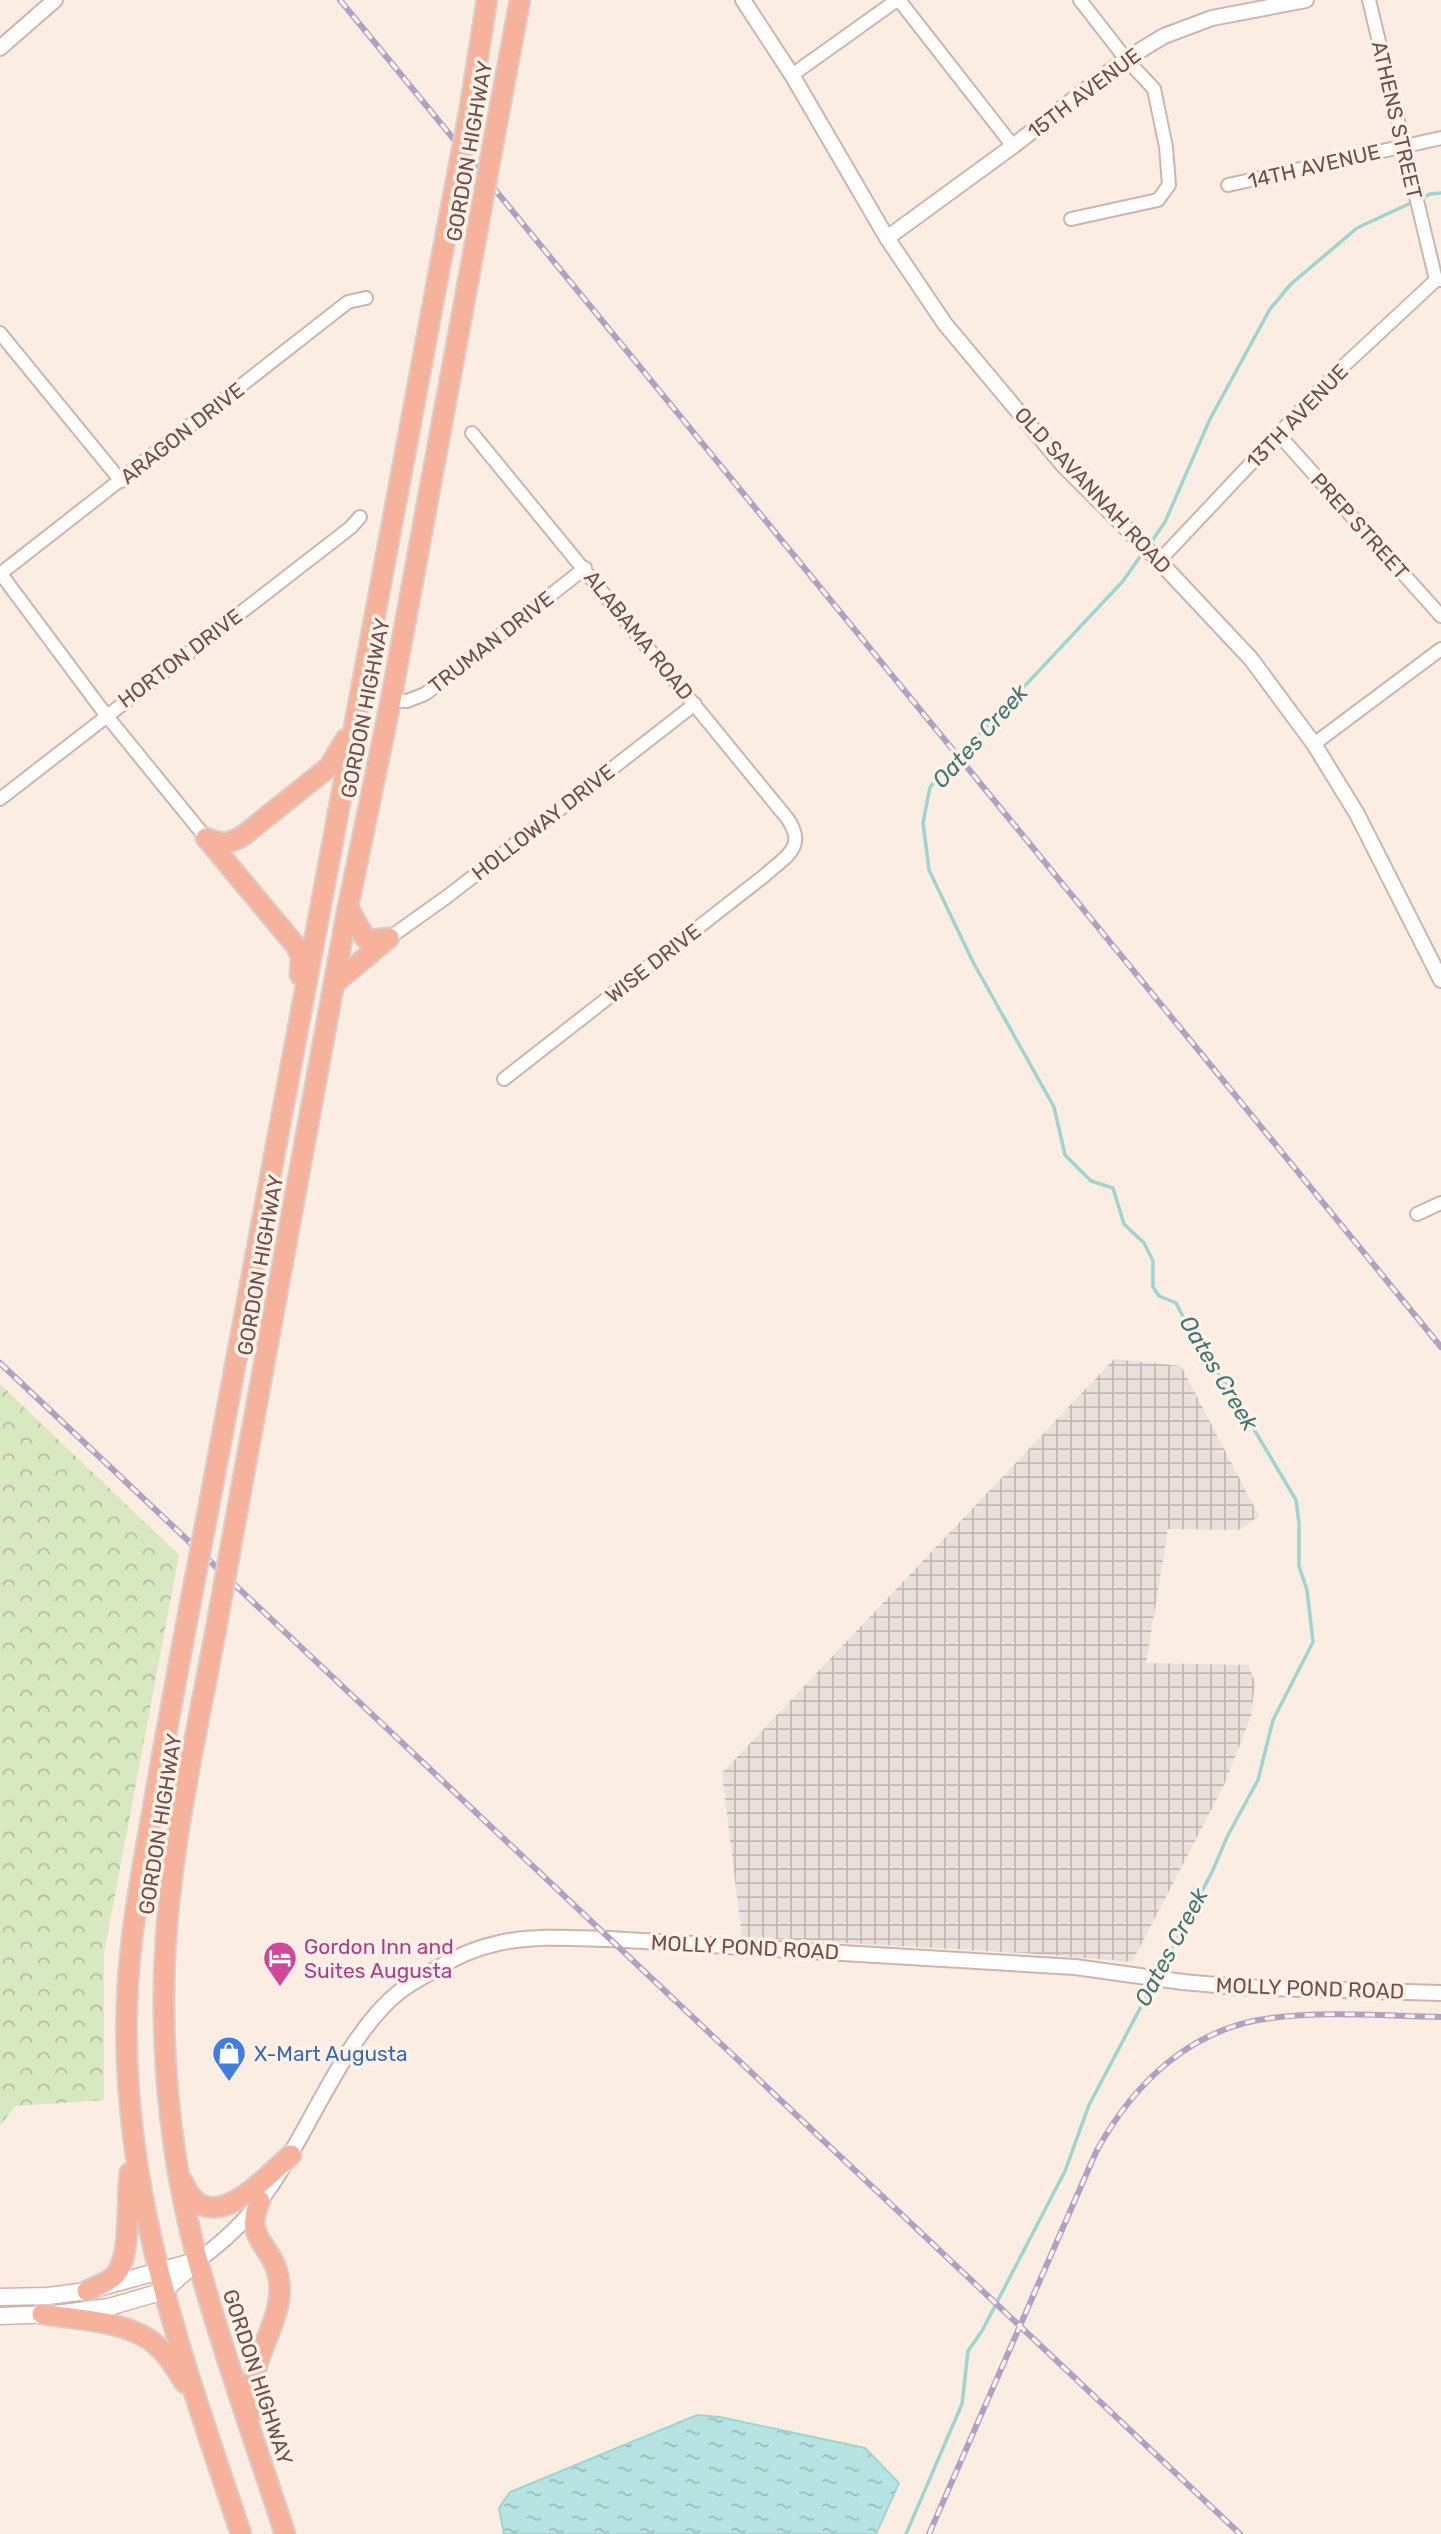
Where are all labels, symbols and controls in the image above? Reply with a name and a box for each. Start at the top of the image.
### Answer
street label: ATHENS STREET [1367,38,1427,202]
street label: 15TH AVENUE [1023,42,1145,144]
street label: GORDON HIGHWAY [441,59,497,243]
street label: 14TH AVENUE [1245,139,1383,193]
street label: 13TH AVENUE [1241,359,1353,473]
street label: ARAGON DRIVE [115,377,249,489]
street label: OLD SAVANNAH ROAD [1010,402,1176,578]
street label: PREP STREET [1306,468,1414,584]
street label: ALABAMA ROAD [579,565,699,705]
street label: TRUMAN DRIVE [424,585,558,699]
street label: HORTON DRIVE [113,603,247,713]
street label: GORDON HIGHWAY [335,616,395,800]
water label: Oates Creek [926,678,1035,794]
street label: HOLLOWAY DRIVE [467,759,619,885]
street label: WISE DRIVE [600,918,706,1008]
street label: GORDON HIGHWAY [232,1173,288,1357]
water label: Oates Creek [1174,1310,1265,1437]
street label: GORDON HIGHWAY [133,1732,187,1916]
water label: Oates Creek [1128,1882,1214,2011]
street label: MOLLY POND ROAD [650,1930,840,1964]
place label: Gordon Inn and Suites Augusta [304,1934,454,1983]
hotel icon: Gordon Inn and Suites Augusta [261,1939,299,1988]
street label: MOLLY POND ROAD [1215,1972,1405,2004]
shop icon: X-Mart Augusta [210,2034,248,2083]
place label: X-Mart Augusta [254,2041,408,2066]
street label: GORDON HIGHWAY [218,2286,298,2468]

